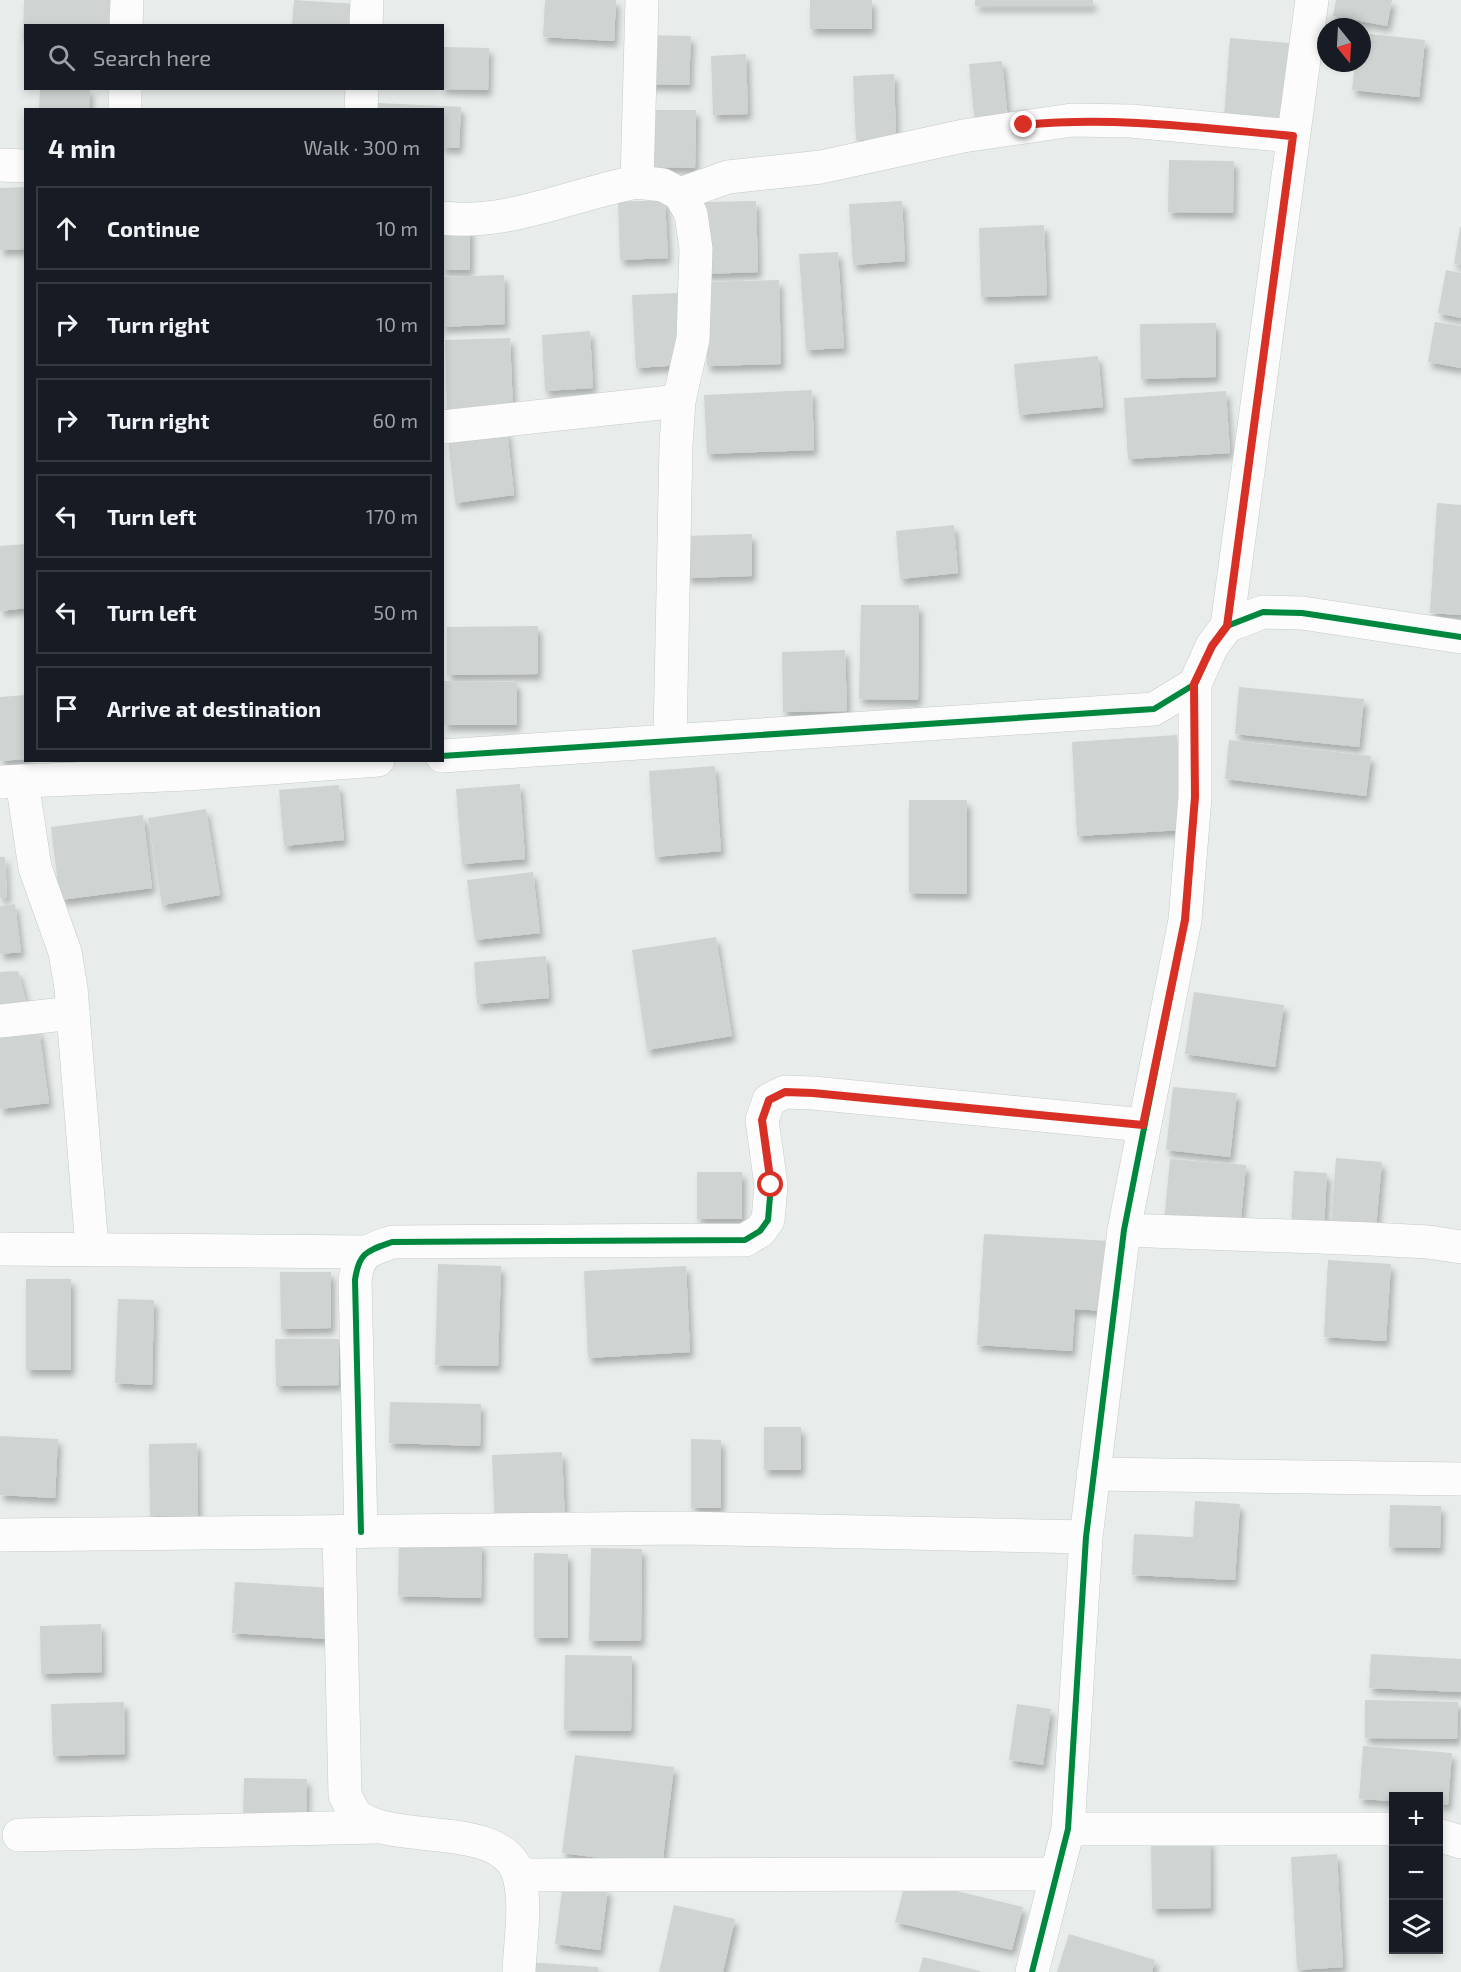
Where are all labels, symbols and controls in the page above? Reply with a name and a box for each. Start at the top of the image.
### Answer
north arrow [1317,18,1371,72]
search box [24,24,444,90]
icon: search [45,41,78,74]
text: Search here [93,44,211,70]
route end [1010,111,1036,137]
text: 4 min [48,132,116,163]
text: Walk · 300 m [304,135,420,159]
icon: ahead [50,212,83,245]
text: Continue [107,215,200,241]
text: 10 m [376,216,418,240]
icon: right [50,308,83,341]
text: Turn right [107,311,209,337]
text: 10 m [376,312,418,336]
icon: right [50,404,83,437]
text: Turn right [107,407,209,433]
text: 60 m [373,408,418,432]
icon: left [50,500,83,533]
text: Turn left [107,503,196,529]
text: 170 m [366,504,418,528]
icon: left [50,596,83,629]
text: Turn left [107,599,196,625]
text: 50 m [373,600,418,624]
icon: arrive [50,692,83,725]
text: Arrive at destination [107,695,321,721]
route start [757,1171,783,1197]
map controls [1389,1792,1443,1954]
button: + [1389,1792,1443,1846]
button: − [1389,1846,1443,1900]
button: layers [1389,1900,1443,1954]

